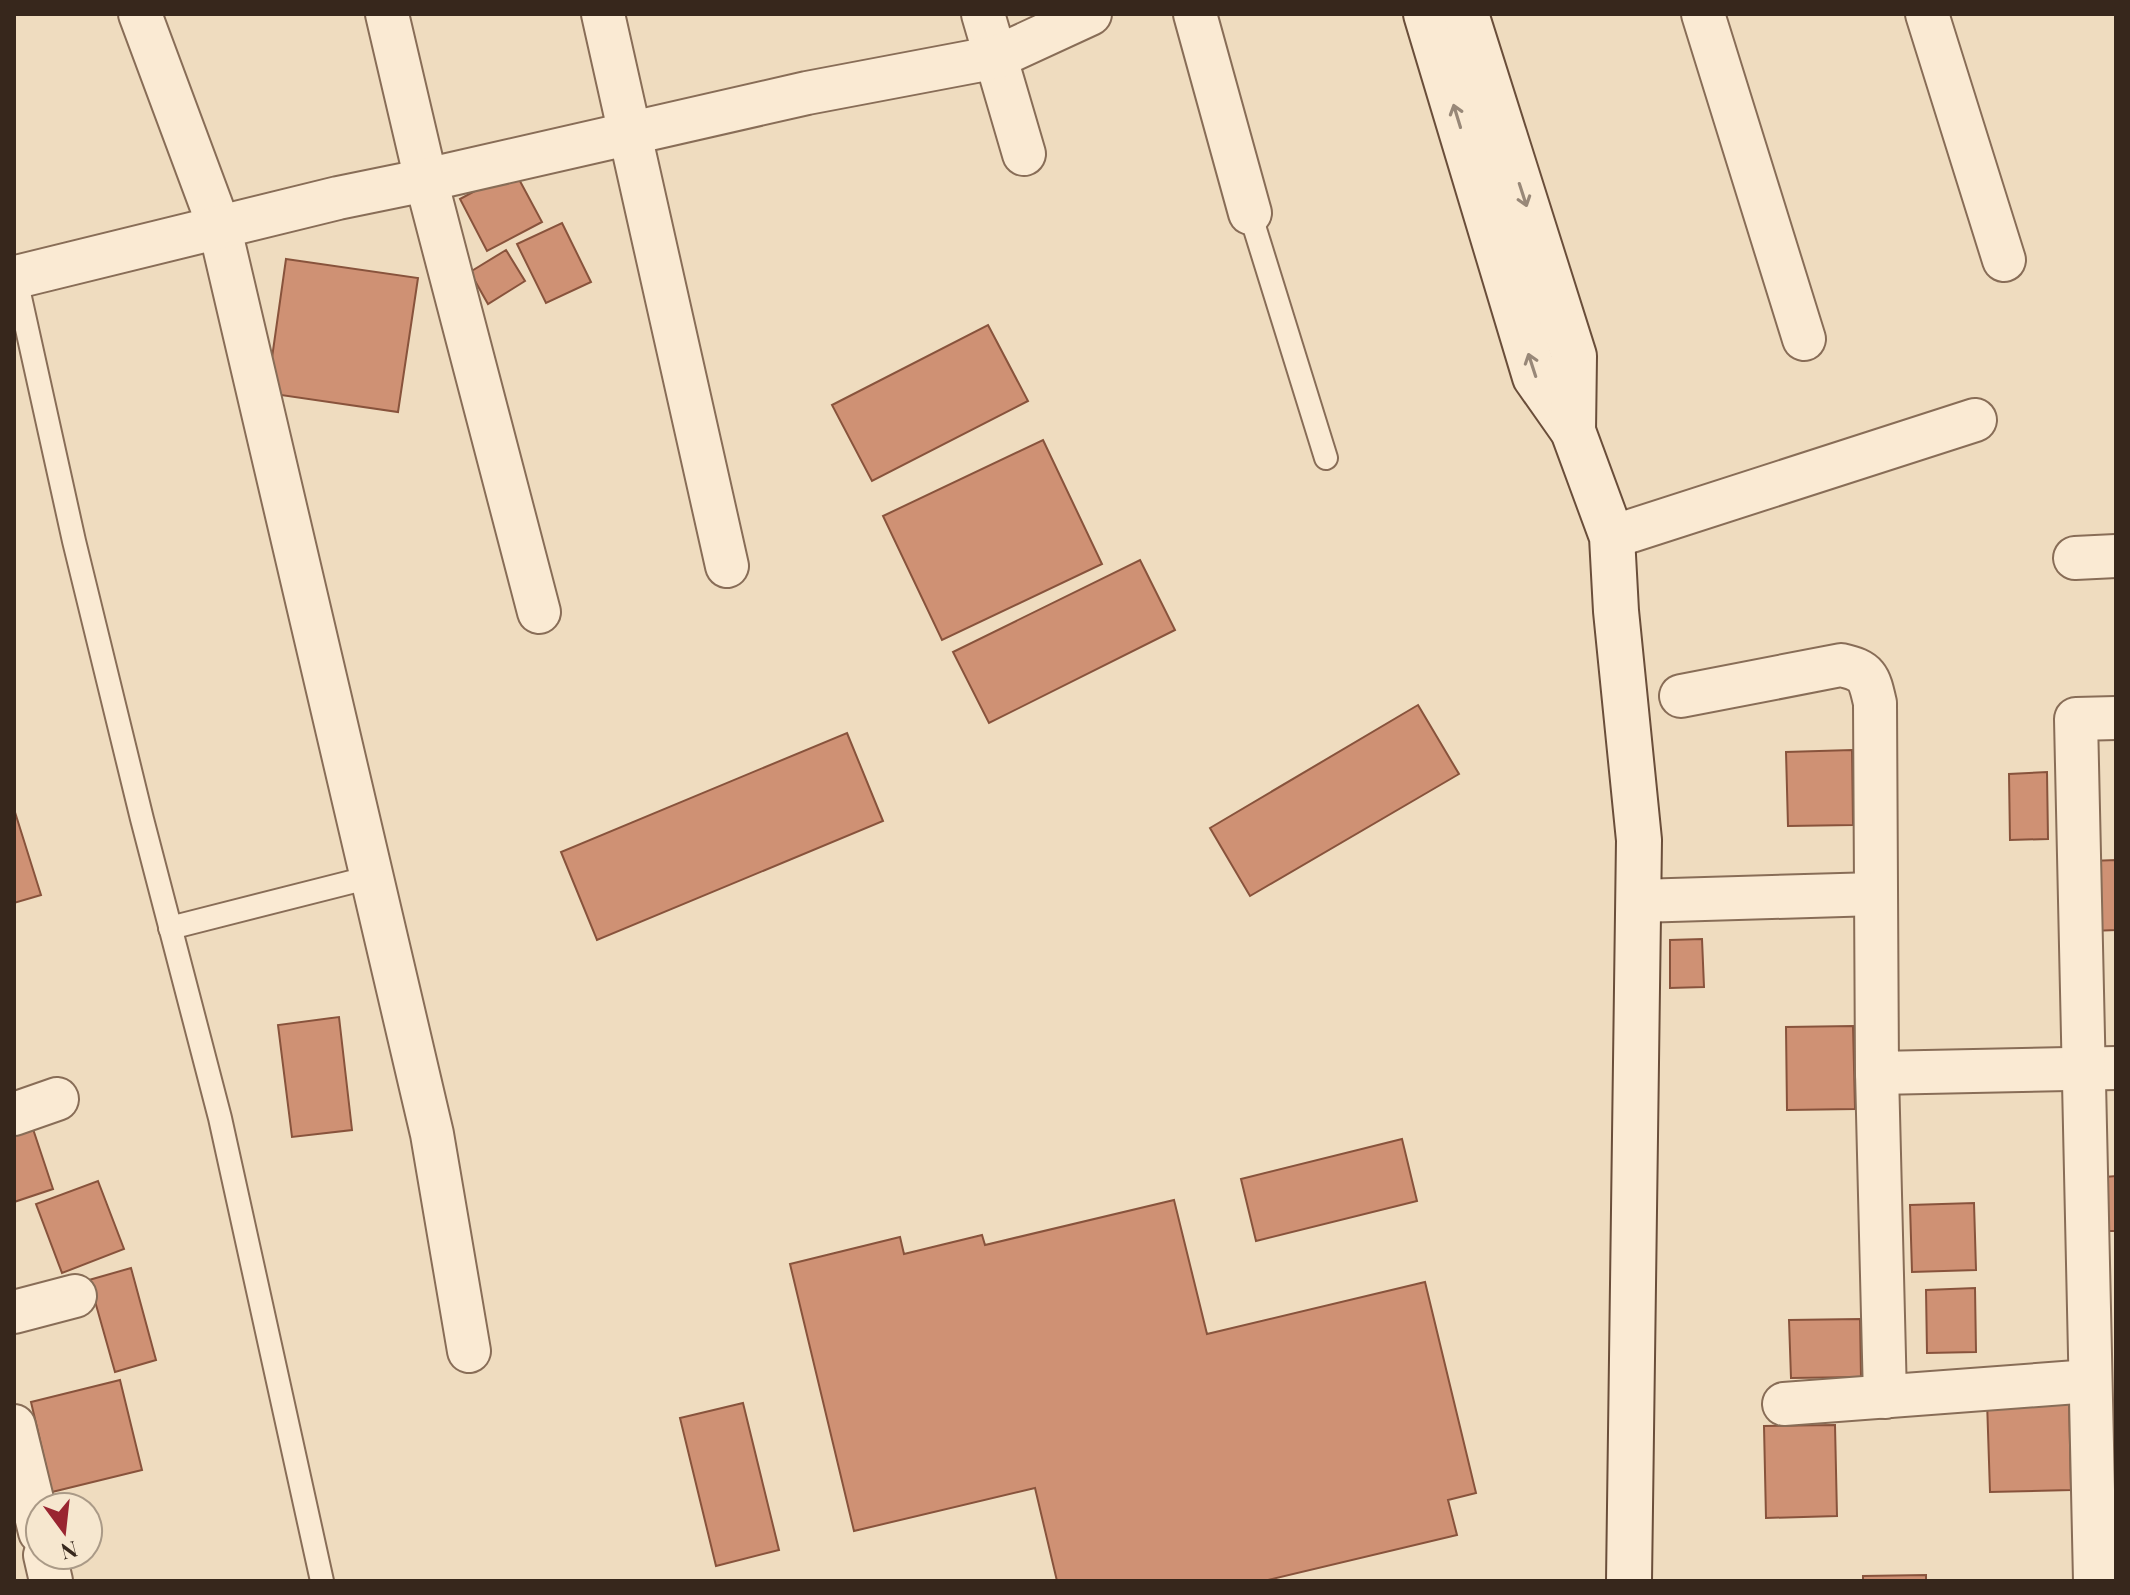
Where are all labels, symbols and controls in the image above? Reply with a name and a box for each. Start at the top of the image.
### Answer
one-way arrow [1449,104,1464,130]
one-way arrow [1517,182,1531,207]
one-way arrow [1524,353,1539,378]
north arrow [24,1491,104,1571]
text: N [58,1535,81,1568]

